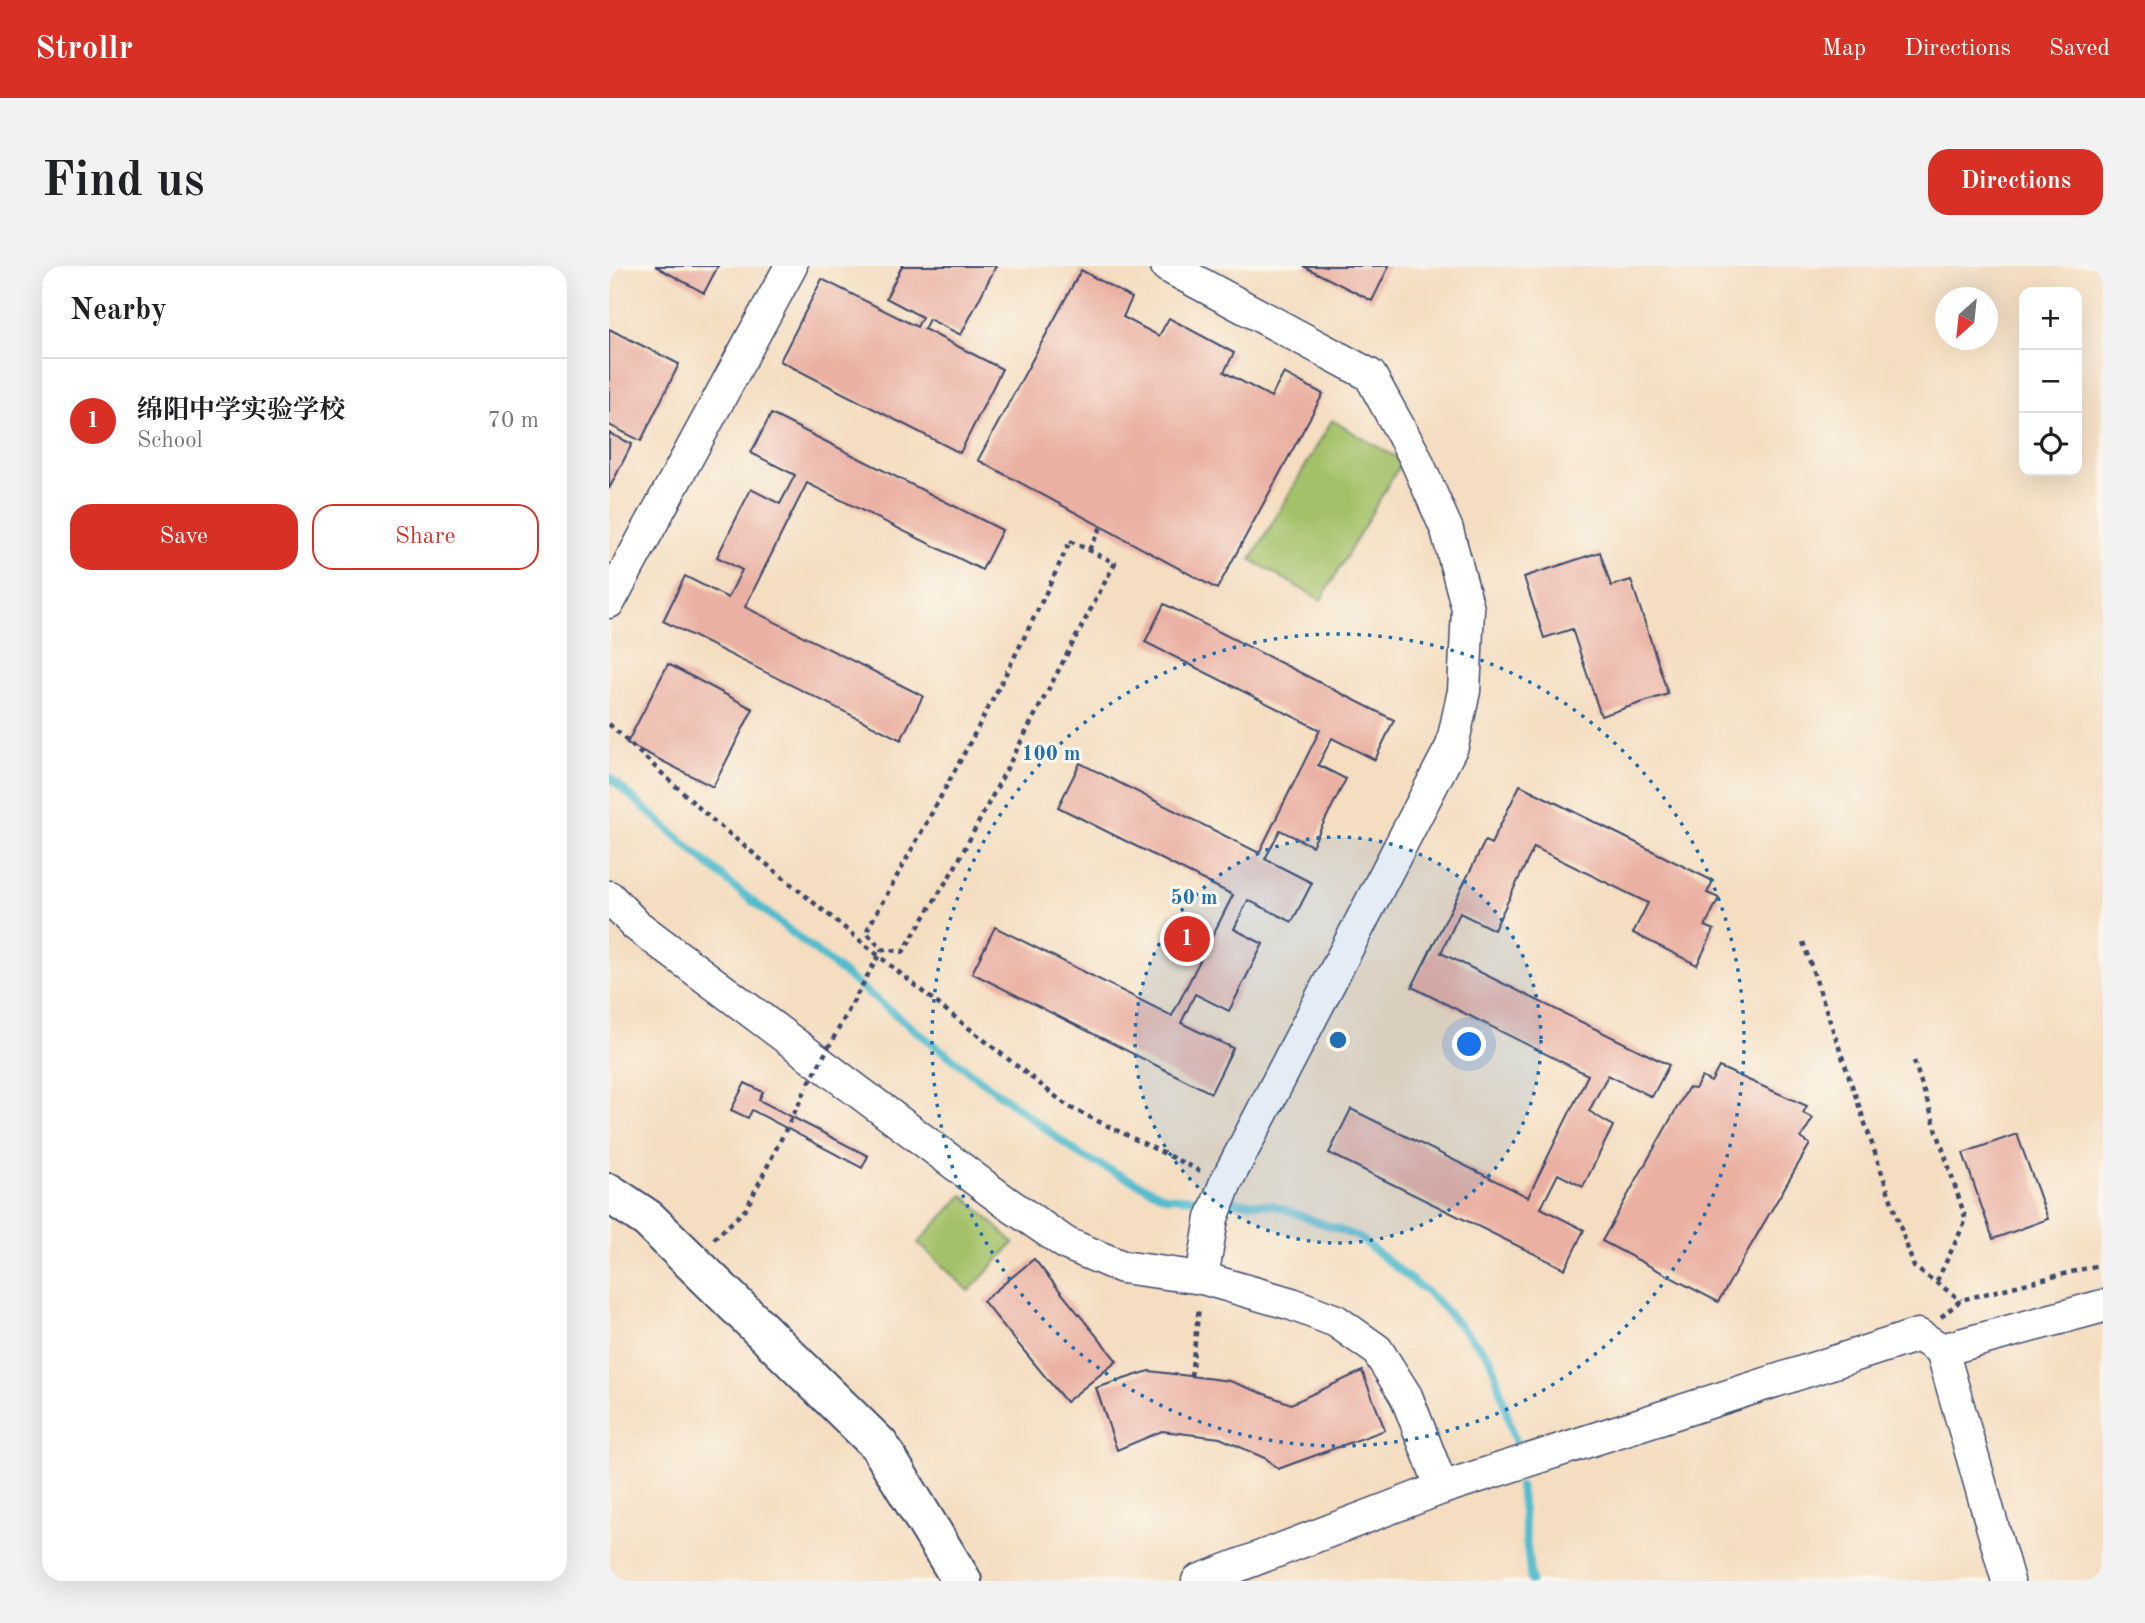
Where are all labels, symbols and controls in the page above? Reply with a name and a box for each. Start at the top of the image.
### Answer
text: Strollr [35,33,133,66]
text: Map [1822,37,1866,61]
text: Directions [1904,37,2011,61]
text: Saved [2049,37,2110,61]
button: Directions [1928,149,2103,215]
text: Find us [42,158,205,207]
north arrow [1935,287,1998,350]
map controls [2019,287,2082,476]
button: + [2019,287,2082,350]
text: Nearby [70,296,167,326]
button: − [2019,350,2082,413]
text: 绵阳中学实验学校 [137,398,345,424]
text: 1 [86,409,100,432]
text: 70 m [488,409,539,432]
button: locate [2019,413,2082,476]
text: School [137,429,203,452]
button: Save [70,504,298,570]
button: Share [312,504,539,570]
text: 100 m [1021,744,1081,765]
text: 50 m [1170,888,1218,909]
pin: 1 [1164,913,1210,965]
your location [1452,1027,1486,1061]
centre of rings [1326,1028,1350,1052]

